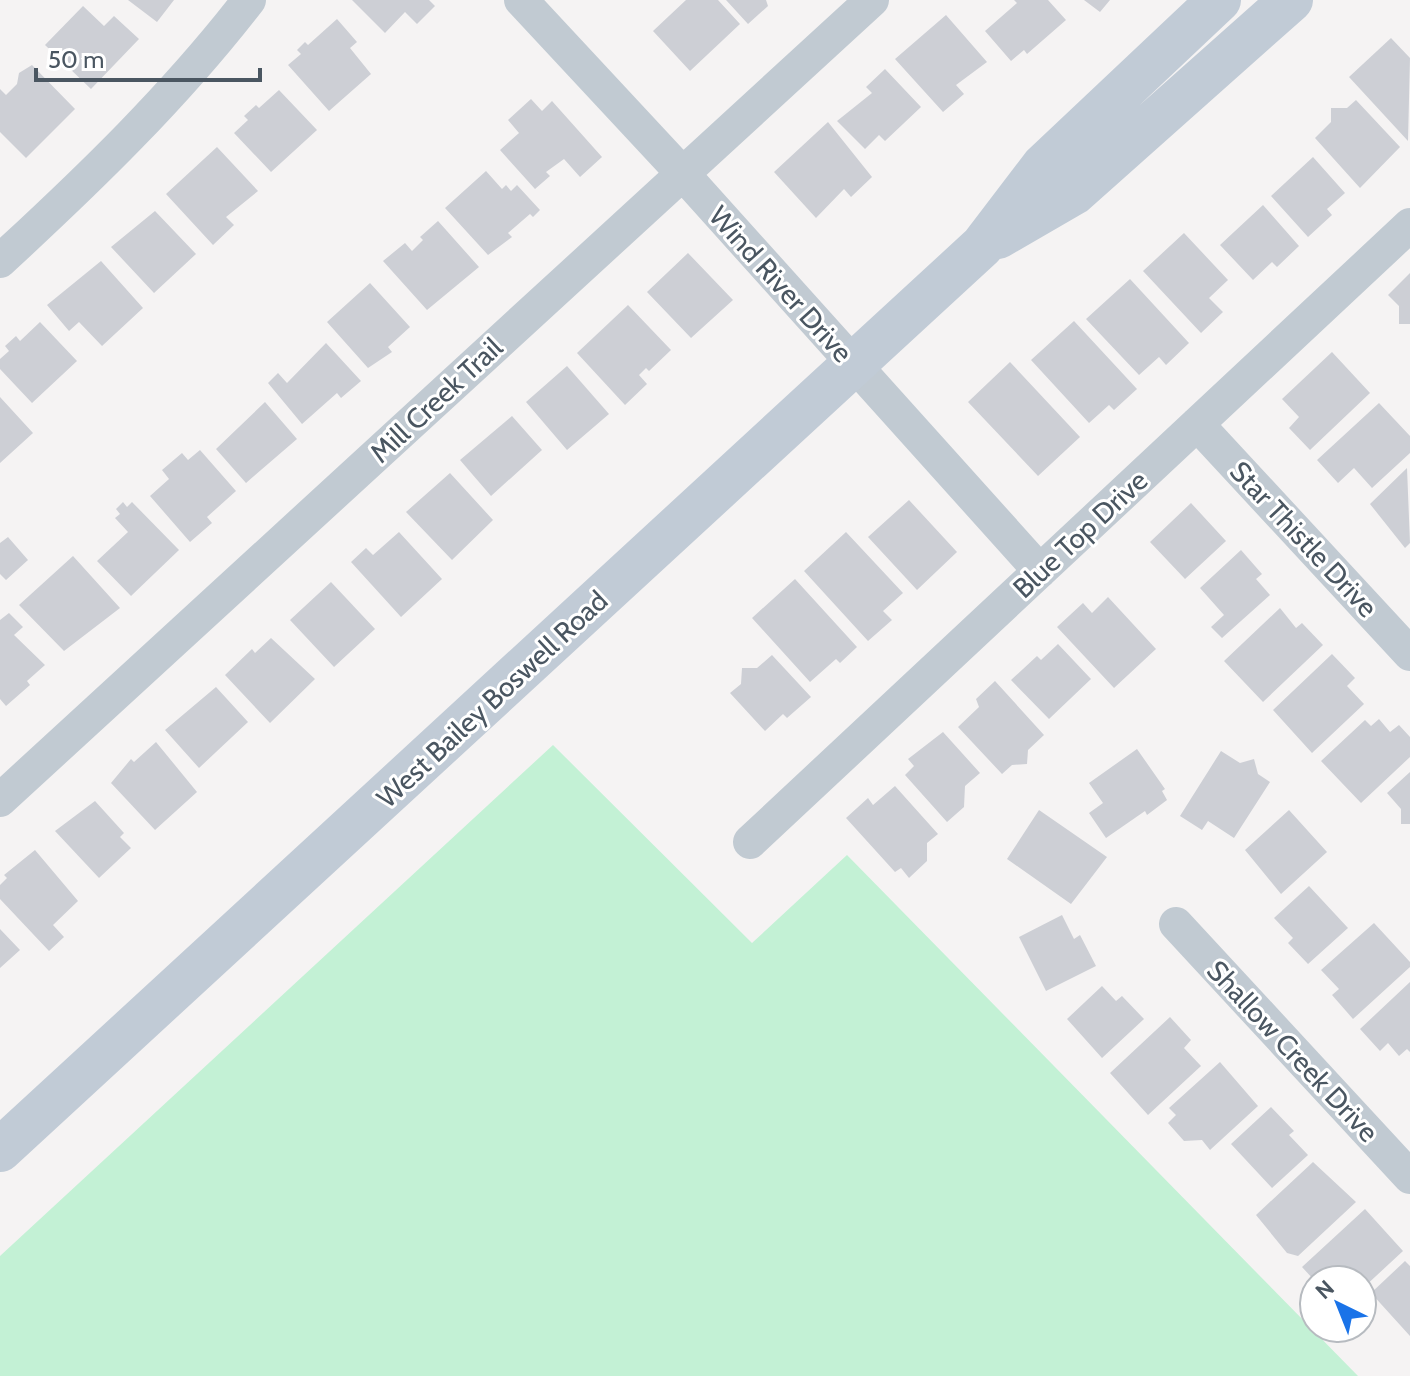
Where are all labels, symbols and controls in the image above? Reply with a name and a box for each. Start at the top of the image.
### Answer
scale bar [36,32,260,82]
text: 50 m [48,45,104,74]
street label: Wind River Drive [702,199,860,369]
street label: Mill Creek Trail [363,330,509,470]
street label: Star Thistle Drive [1223,454,1385,624]
street label: Blue Top Drive [1006,463,1154,605]
street label: West Bailey Boswell Road [370,583,614,815]
street label: Shallow Creek Drive [1200,953,1386,1149]
north arrow [1298,1264,1378,1344]
text: N [1310,1275,1340,1305]

